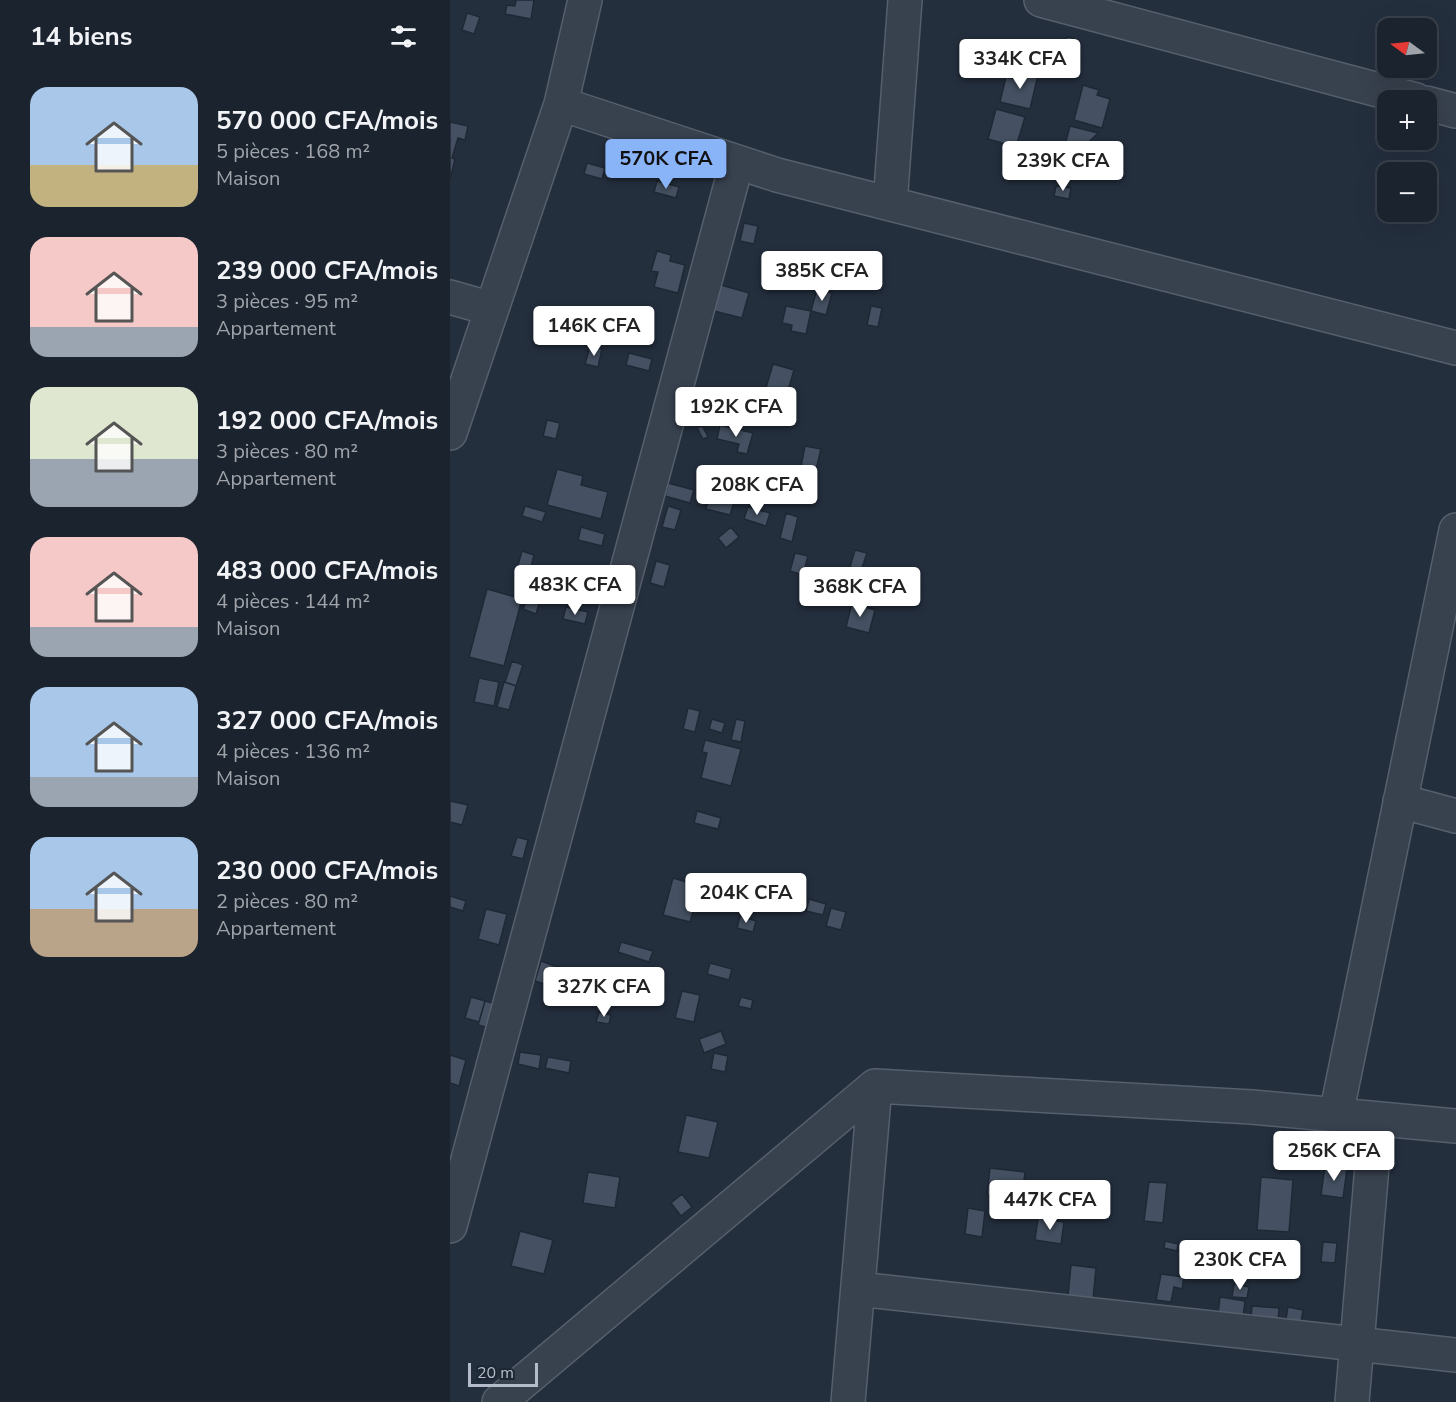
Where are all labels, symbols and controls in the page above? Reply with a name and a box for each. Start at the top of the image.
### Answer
north arrow [1377,18,1437,78]
map controls [1377,18,1437,222]
text: 14 biens [30,19,132,54]
icon: filters [387,20,420,53]
pin: 334K CFA [958,39,1082,90]
text: 334K CFA [973,45,1067,72]
button: + [1377,90,1437,150]
text: 570 000 CFA/mois [216,103,438,138]
icon: home [78,111,150,183]
text: 5 pièces · 168 m² [216,138,370,165]
pin: 570K CFA [604,139,728,190]
pin: 239K CFA [1001,141,1125,192]
text: 570K CFA [619,145,713,172]
text: 239K CFA [1016,147,1110,174]
button: − [1377,162,1437,222]
text: Maison [216,165,280,192]
pin: 385K CFA [760,251,884,302]
text: 239 000 CFA/mois [216,253,438,288]
text: 385K CFA [775,257,869,284]
icon: home [78,261,150,333]
text: 3 pièces · 95 m² [216,288,358,315]
pin: 146K CFA [532,306,656,357]
text: 146K CFA [547,312,641,339]
text: Appartement [216,315,336,342]
pin: 192K CFA [674,387,798,438]
text: 192K CFA [689,393,783,420]
text: 192 000 CFA/mois [216,403,438,438]
icon: home [78,411,150,483]
text: 3 pièces · 80 m² [216,438,358,465]
text: Appartement [216,465,336,492]
pin: 208K CFA [695,465,819,516]
text: 208K CFA [710,471,804,498]
text: 483 000 CFA/mois [216,553,438,588]
icon: home [78,561,150,633]
pin: 483K CFA [513,565,637,616]
pin: 368K CFA [798,567,922,618]
text: 483K CFA [528,571,622,598]
text: 368K CFA [813,573,907,600]
text: 4 pièces · 144 m² [216,588,370,615]
text: Maison [216,615,280,642]
text: 327 000 CFA/mois [216,703,438,738]
icon: home [78,711,150,783]
text: 4 pièces · 136 m² [216,738,370,765]
text: Maison [216,765,280,792]
text: 230 000 CFA/mois [216,853,438,888]
icon: home [78,861,150,933]
pin: 204K CFA [684,873,808,924]
text: 204K CFA [699,879,793,906]
text: 2 pièces · 80 m² [216,888,358,915]
text: Appartement [216,915,336,942]
pin: 327K CFA [542,967,666,1018]
text: 327K CFA [557,973,651,1000]
pin: 256K CFA [1272,1131,1396,1182]
text: 256K CFA [1287,1137,1381,1164]
pin: 447K CFA [988,1180,1112,1231]
text: 447K CFA [1003,1186,1097,1213]
pin: 230K CFA [1178,1240,1302,1291]
text: 230K CFA [1193,1246,1287,1273]
scale bar [468,1360,538,1388]
text: 20 m [477,1362,514,1384]

